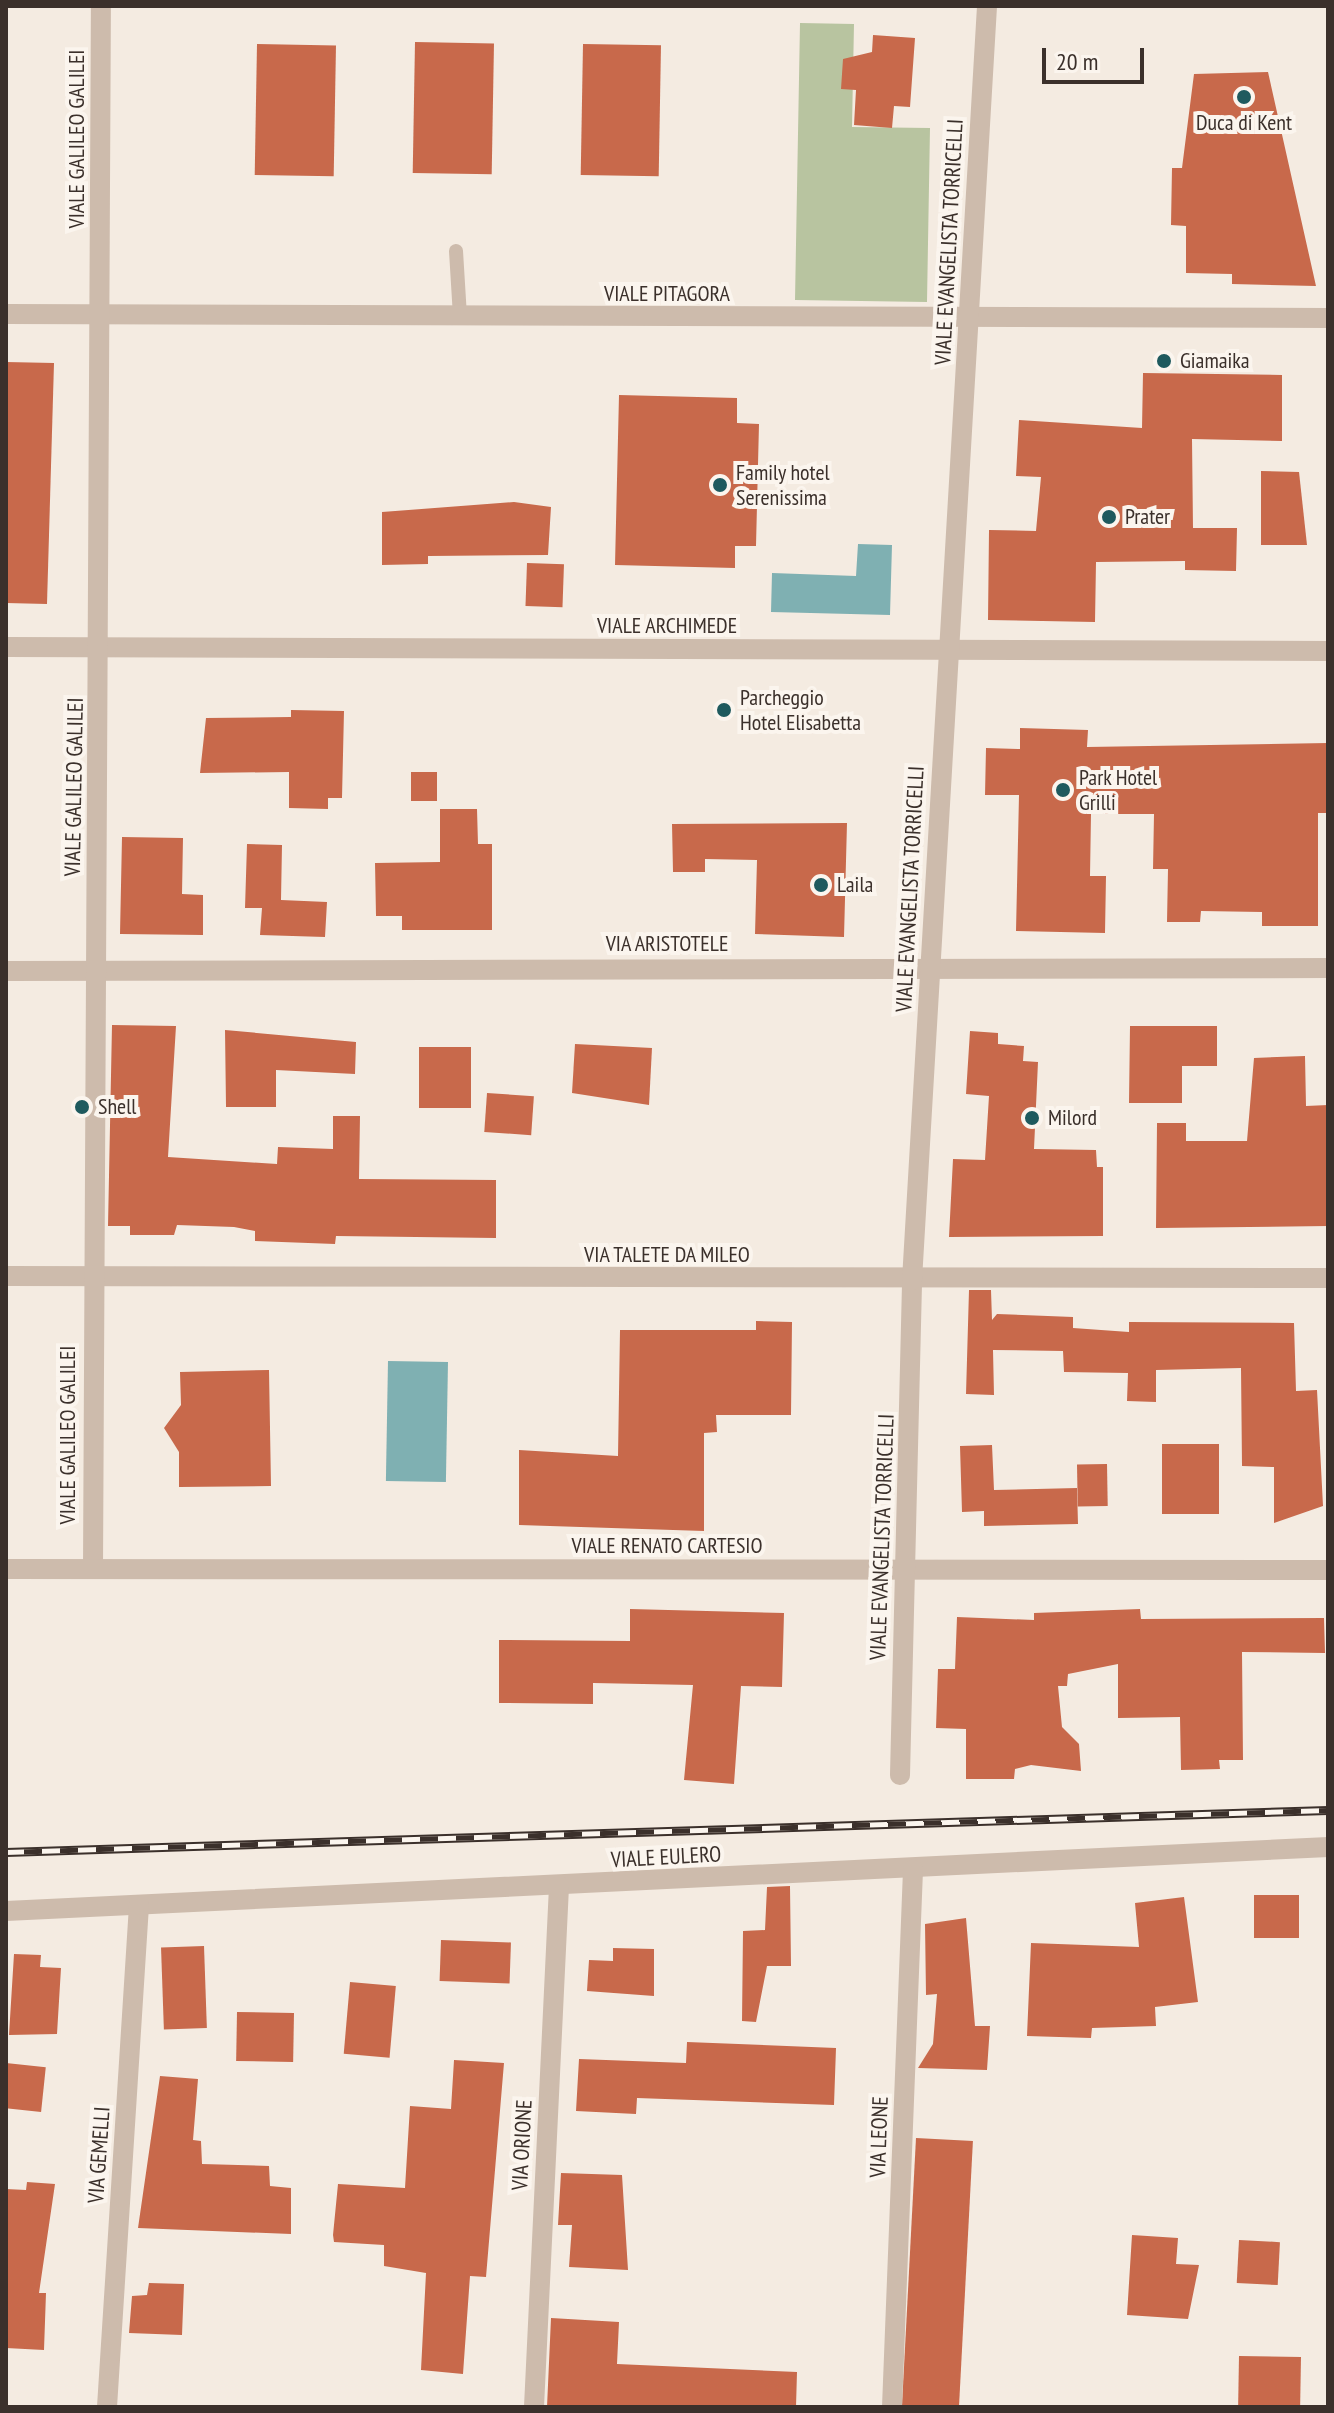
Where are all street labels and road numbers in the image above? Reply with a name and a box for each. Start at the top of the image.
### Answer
street label: VIALE GALILEO GALILEI [64,50,90,228]
street label: VIALE EVANGELISTA TORRICELLI [929,118,969,366]
street label: VIALE PITAGORA [604,281,730,307]
street label: VIALE ARCHIMEDE [597,613,737,639]
street label: VIALE GALILEO GALILEI [59,697,89,877]
street label: VIALE EVANGELISTA TORRICELLI [890,765,930,1013]
street label: VIA ARISTOTELE [605,931,729,957]
street label: VIA TALETE DA MILEO [583,1242,751,1268]
street label: VIALE GALILEO GALILEI [55,1346,81,1524]
street label: VIALE EVANGELISTA TORRICELLI [864,1413,900,1661]
street label: VIALE RENATO CARTESIO [571,1533,763,1559]
street label: VIALE EULERO [610,1841,722,1873]
street label: VIA LEONE [864,2095,894,2179]
street label: VIA ORIONE [506,2099,538,2191]
street label: VIA GEMELLI [82,2105,116,2205]

